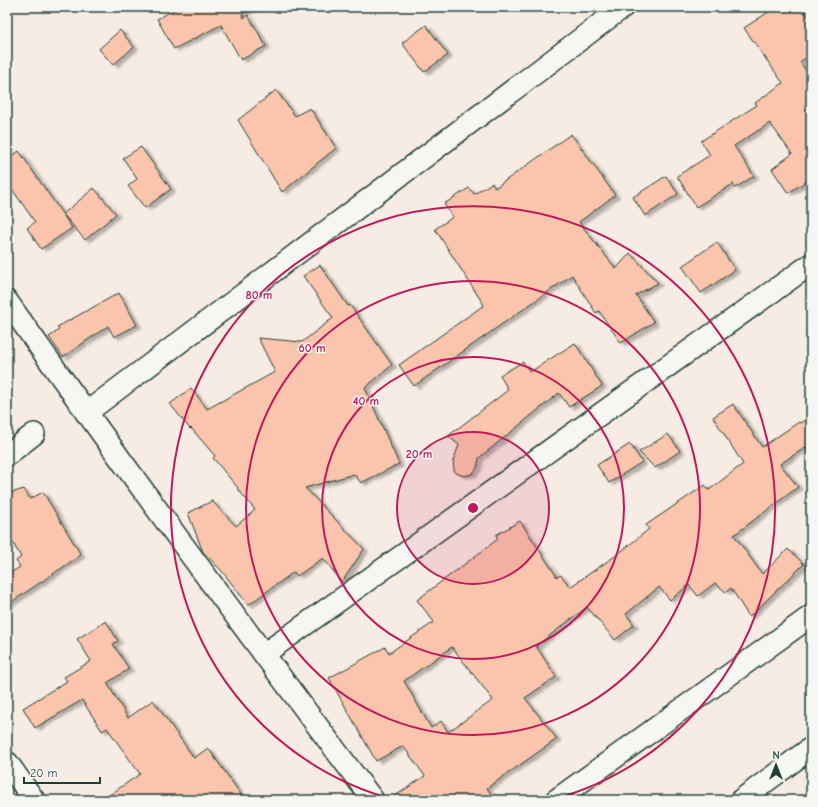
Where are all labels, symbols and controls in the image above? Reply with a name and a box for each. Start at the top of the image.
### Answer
text: 80 m [246,288,272,302]
text: 60 m [299,341,325,355]
text: 40 m [353,394,379,408]
text: 20 m [406,447,432,461]
centre of rings [466,501,480,515]
north arrow [756,745,796,785]
text: N [772,749,780,762]
scale bar [24,759,100,785]
text: 20 m [30,766,58,780]

